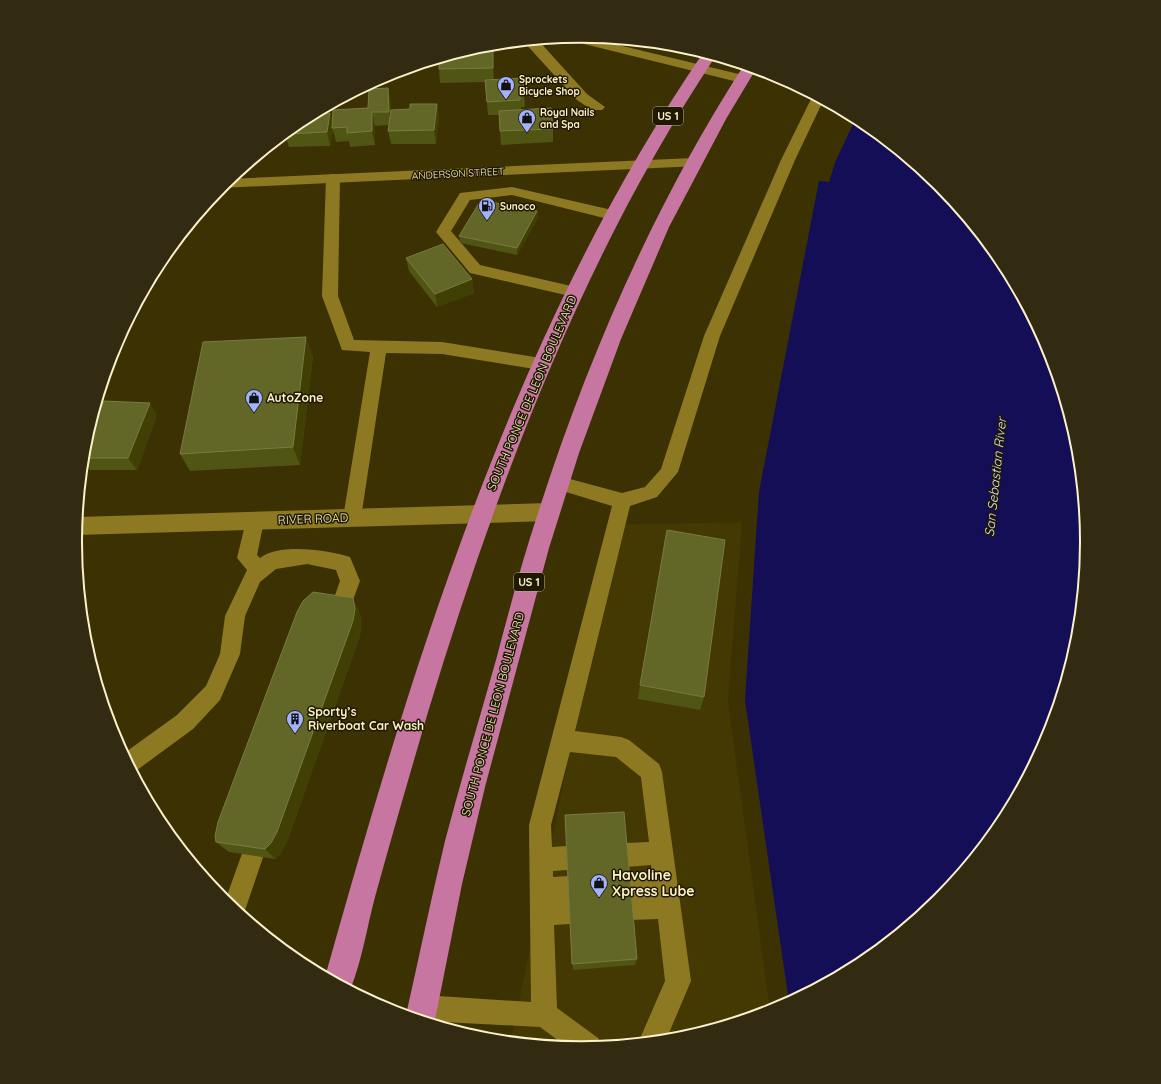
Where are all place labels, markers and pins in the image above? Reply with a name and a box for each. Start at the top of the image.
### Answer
place label: Sprockets Bicycle Shop [519,73,580,98]
shop icon: Sprockets Bicycle Shop [496,75,516,100]
place label: Royal Nails and Spa [540,106,594,131]
shop icon: Royal Nails and Spa [517,108,537,133]
fuel station icon: Sunoco [477,196,497,221]
place label: Sunoco [500,200,535,213]
shop icon: AutoZone [244,388,264,413]
place label: AutoZone [267,390,323,405]
place label: Sporty’s Riverboat Car Wash [308,704,424,733]
building icon: Sporty’s Riverboat Car Wash [285,709,305,734]
place label: Havoline Xpress Lube [612,866,695,900]
shop icon: Havoline Xpress Lube [589,873,609,898]

